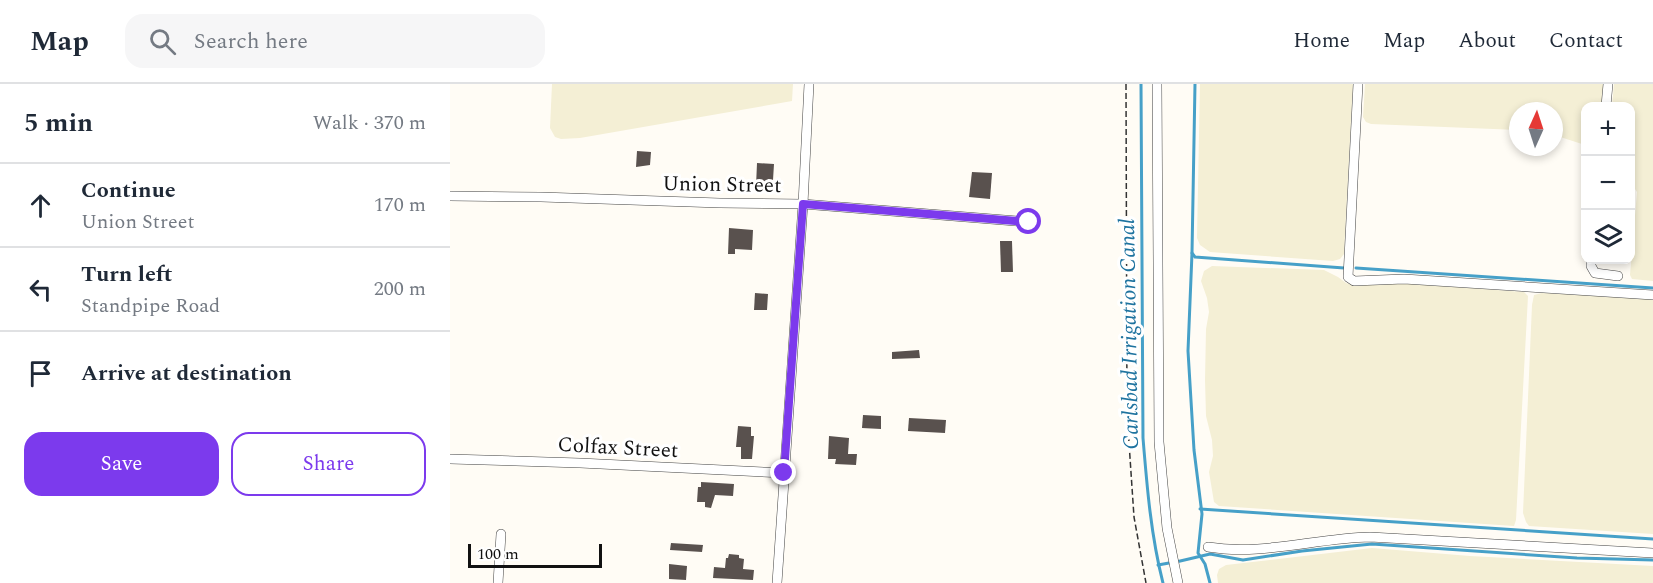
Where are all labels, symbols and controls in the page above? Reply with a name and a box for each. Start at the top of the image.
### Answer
search box [125,14,545,68]
text: Map [30,20,89,63]
icon: search [146,25,179,58]
text: Search here [194,25,308,58]
text: Home [1293,25,1350,57]
text: Map [1383,25,1425,57]
text: About [1458,25,1516,57]
text: Contact [1549,25,1623,57]
north arrow [1509,102,1563,156]
map controls [1581,102,1635,264]
button: + [1581,102,1635,156]
text: 5 min [24,103,93,143]
text: Walk · 370 m [313,108,426,138]
button: − [1581,156,1635,210]
street label: Union Street [662,168,782,202]
text: Continue [81,174,176,207]
icon: ahead [24,189,57,222]
text: 170 m [374,190,426,220]
text: Union Street [81,207,195,237]
route start [1015,208,1041,234]
button: layers [1581,210,1635,264]
water label: Carlsbad Irrigation Canal [1111,218,1148,450]
text: Turn left [81,258,173,291]
icon: left [24,273,57,306]
text: 200 m [374,274,426,304]
text: Standpipe Road [81,291,220,321]
icon: arrive [24,357,57,390]
text: Arrive at destination [81,357,292,390]
street label: Colfax Street [557,429,679,467]
button: Save [24,432,219,496]
button: Share [231,432,426,496]
route end [770,459,796,485]
scale bar [468,541,602,568]
text: 100 m [477,542,519,566]

